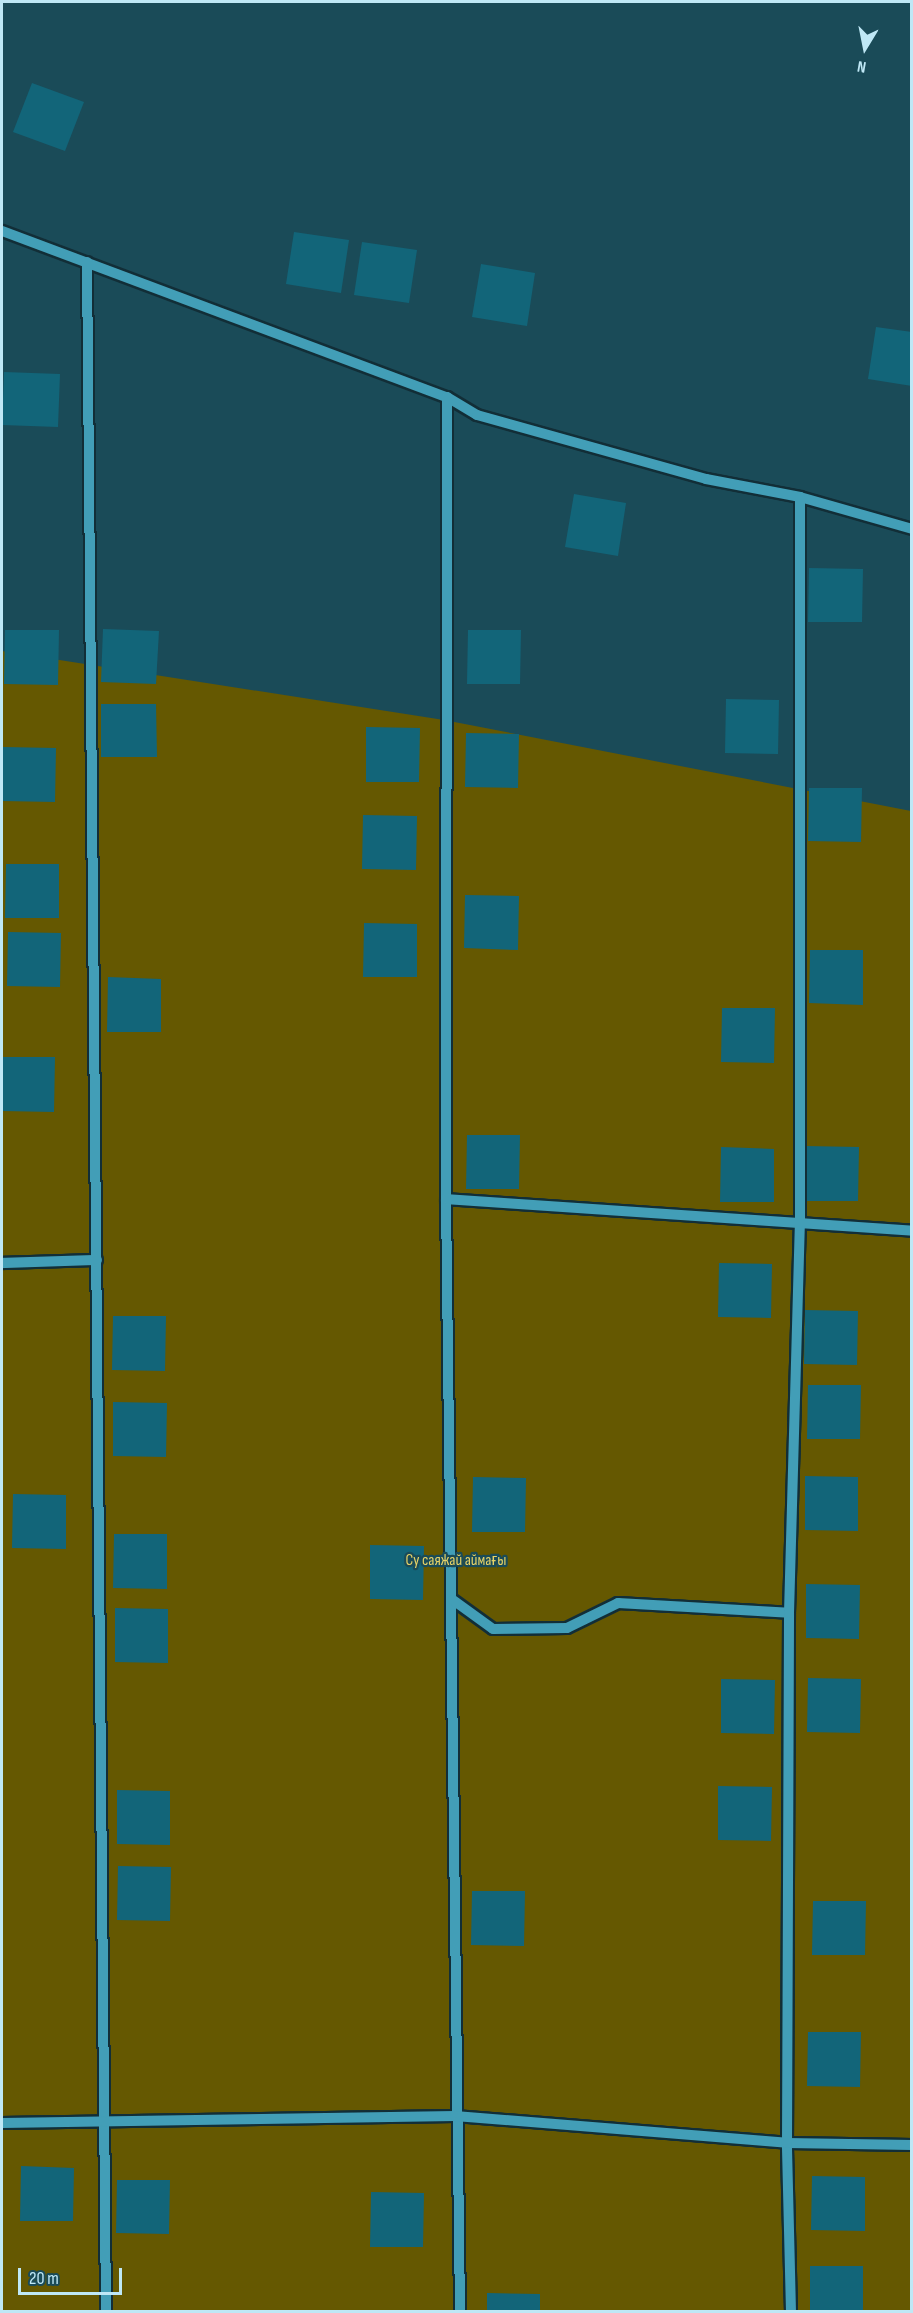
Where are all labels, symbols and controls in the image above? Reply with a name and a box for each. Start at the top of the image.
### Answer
north arrow [835,18,895,78]
text: N [856,56,868,76]
park label: Су саяжай аймағы [406,1551,506,1571]
scale bar [21,2256,124,2294]
text: 20 m [29,2268,59,2289]

